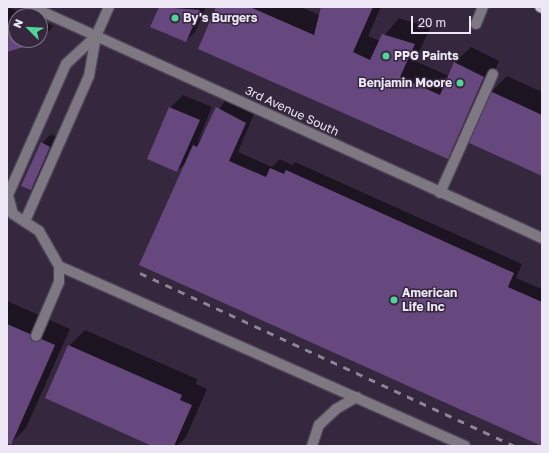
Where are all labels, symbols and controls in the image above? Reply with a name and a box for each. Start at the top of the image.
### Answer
north arrow [8,8,48,48]
scale bar [413,8,473,34]
place label: By's Burgers [183,11,258,25]
marker: By's Burgers [170,13,180,23]
text: 20 m [418,15,446,30]
text: N [10,17,25,30]
place label: PPG Paints [394,49,459,63]
marker: PPG Paints [381,51,391,61]
place label: Benjamin Moore [358,76,452,90]
marker: Benjamin Moore [455,78,465,88]
street label: 3rd Avenue South [243,83,341,139]
place label: American Life Inc [402,286,457,314]
marker: American Life Inc [389,295,399,305]

